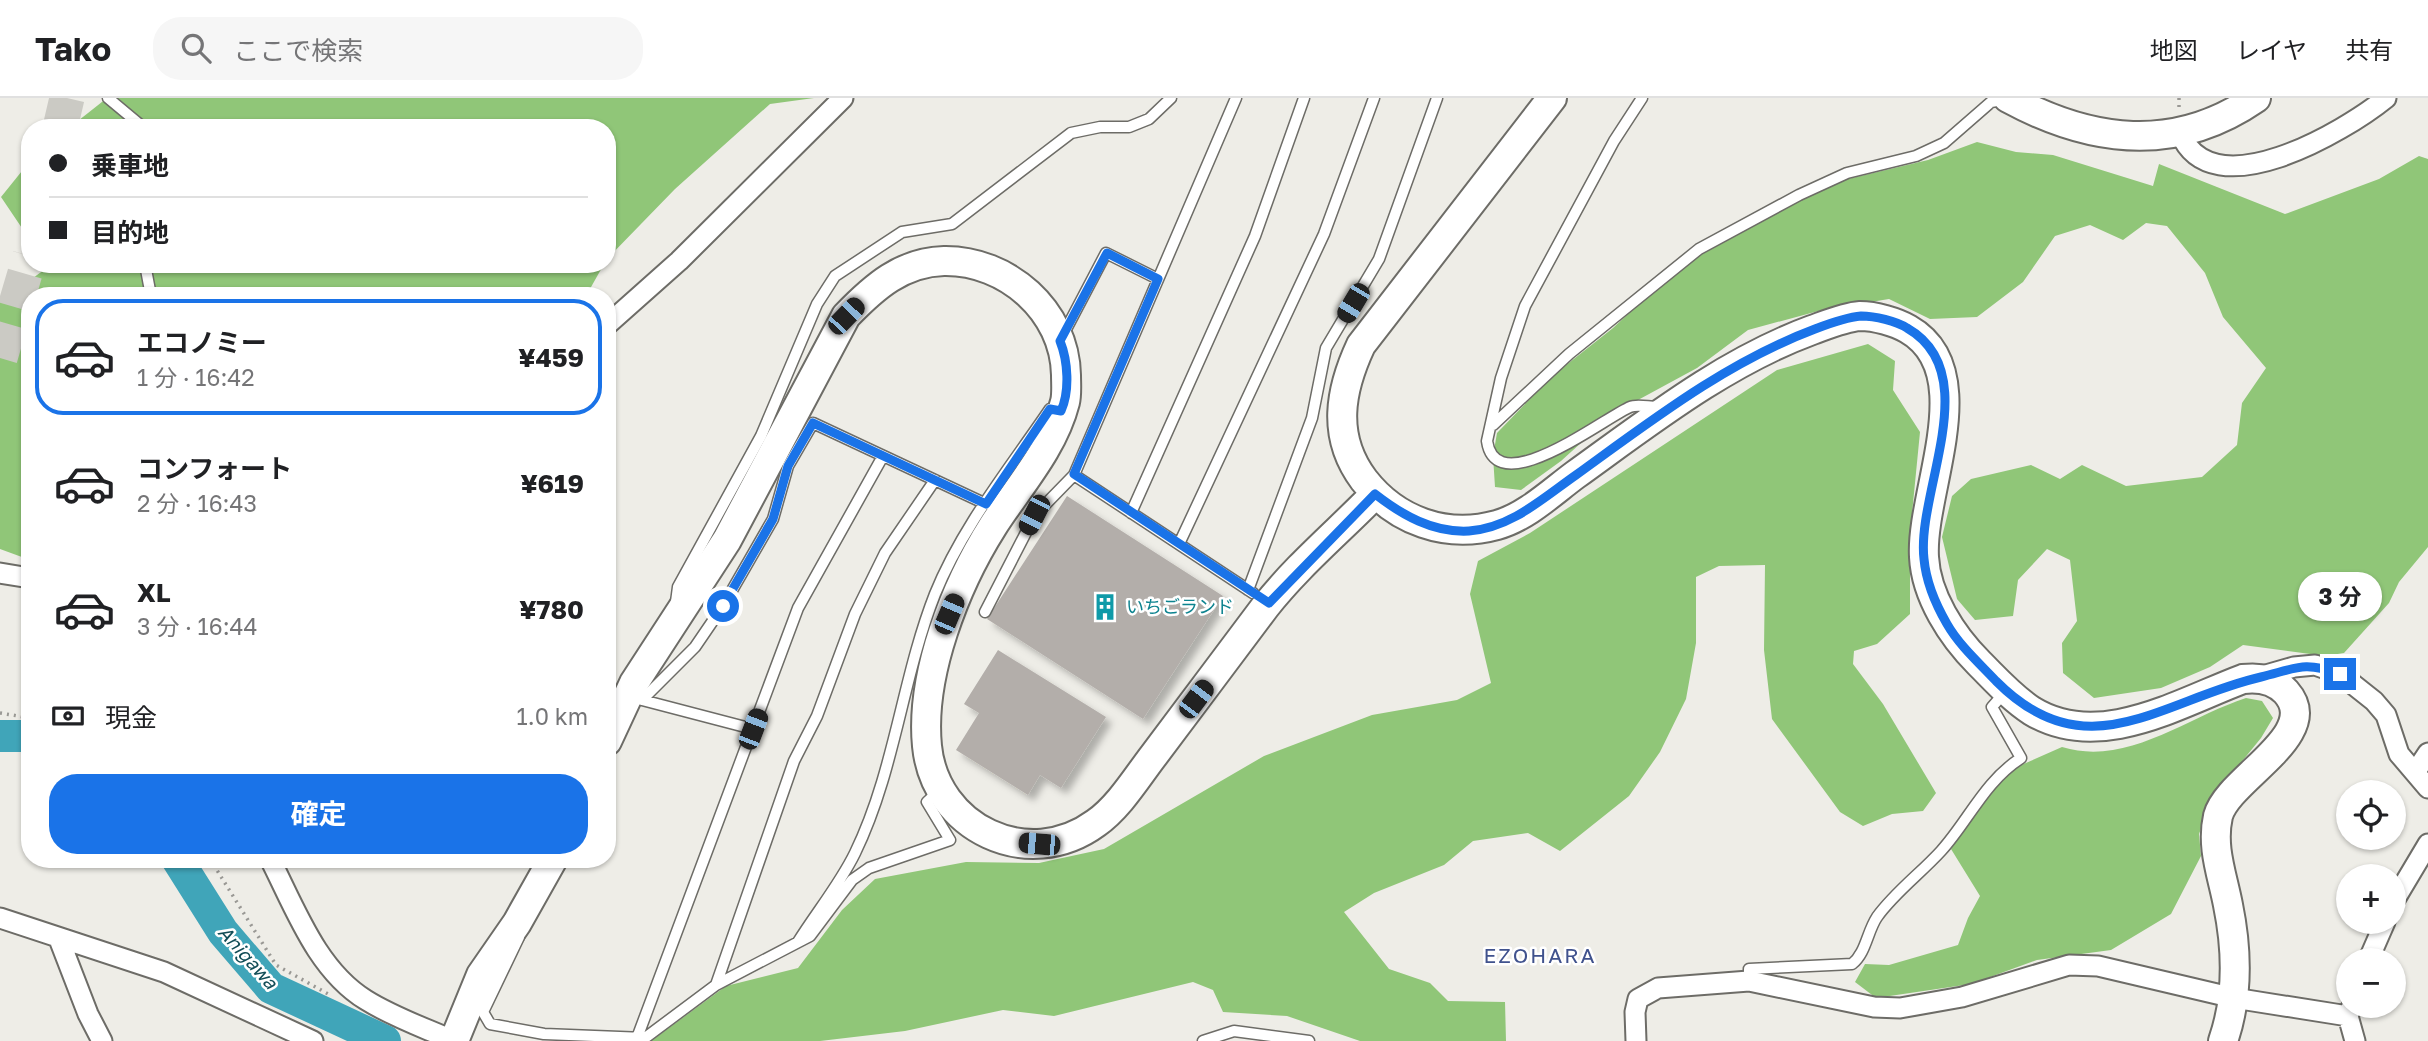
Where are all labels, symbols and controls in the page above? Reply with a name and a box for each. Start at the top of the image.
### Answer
search box [153,17,643,80]
text: Tako [35,29,111,68]
icon: search [177,29,215,67]
text: ここで検索 [233,35,363,66]
text: 地図 [2150,35,2198,64]
text: レイヤ [2236,35,2307,64]
text: 共有 [2345,35,2393,64]
text: 乗車地 [91,150,169,181]
text: 目的地 [91,217,169,248]
car [1334,280,1373,326]
car [824,294,869,338]
icon: car [53,326,116,389]
text: エコノミー [137,327,267,358]
text: ¥459 [518,342,584,373]
text: 1 分 · 16:42 [137,363,255,391]
icon: car [53,452,116,515]
text: コンフォート [137,453,292,484]
text: ¥619 [520,468,584,499]
text: 2 分 · 16:43 [137,489,257,517]
car [1016,492,1053,538]
callout: 3 分 [2298,573,2382,622]
text: XL [137,577,171,608]
icon: car [53,578,116,641]
text: 3 分 [2319,582,2361,610]
route start [707,590,739,622]
car [932,591,967,637]
building icon: いちごランド [1090,592,1120,622]
text: ¥780 [519,594,584,625]
place label: いちごランド [1126,595,1234,617]
text: 3 分 · 16:44 [137,612,258,640]
route end [2324,658,2356,690]
car [1175,676,1218,722]
icon: cash [49,697,87,735]
text: 現金 [105,702,157,733]
text: 1.0 km [517,702,588,730]
car [736,706,771,752]
button: 確定 [49,774,588,854]
map controls [2336,780,2406,1018]
button: locate [2336,780,2406,850]
car [1018,832,1061,856]
button: + [2336,864,2406,934]
water label: Anigawa [214,920,284,994]
district label: EZOHARA [1483,942,1597,968]
button: − [2336,948,2406,1018]

